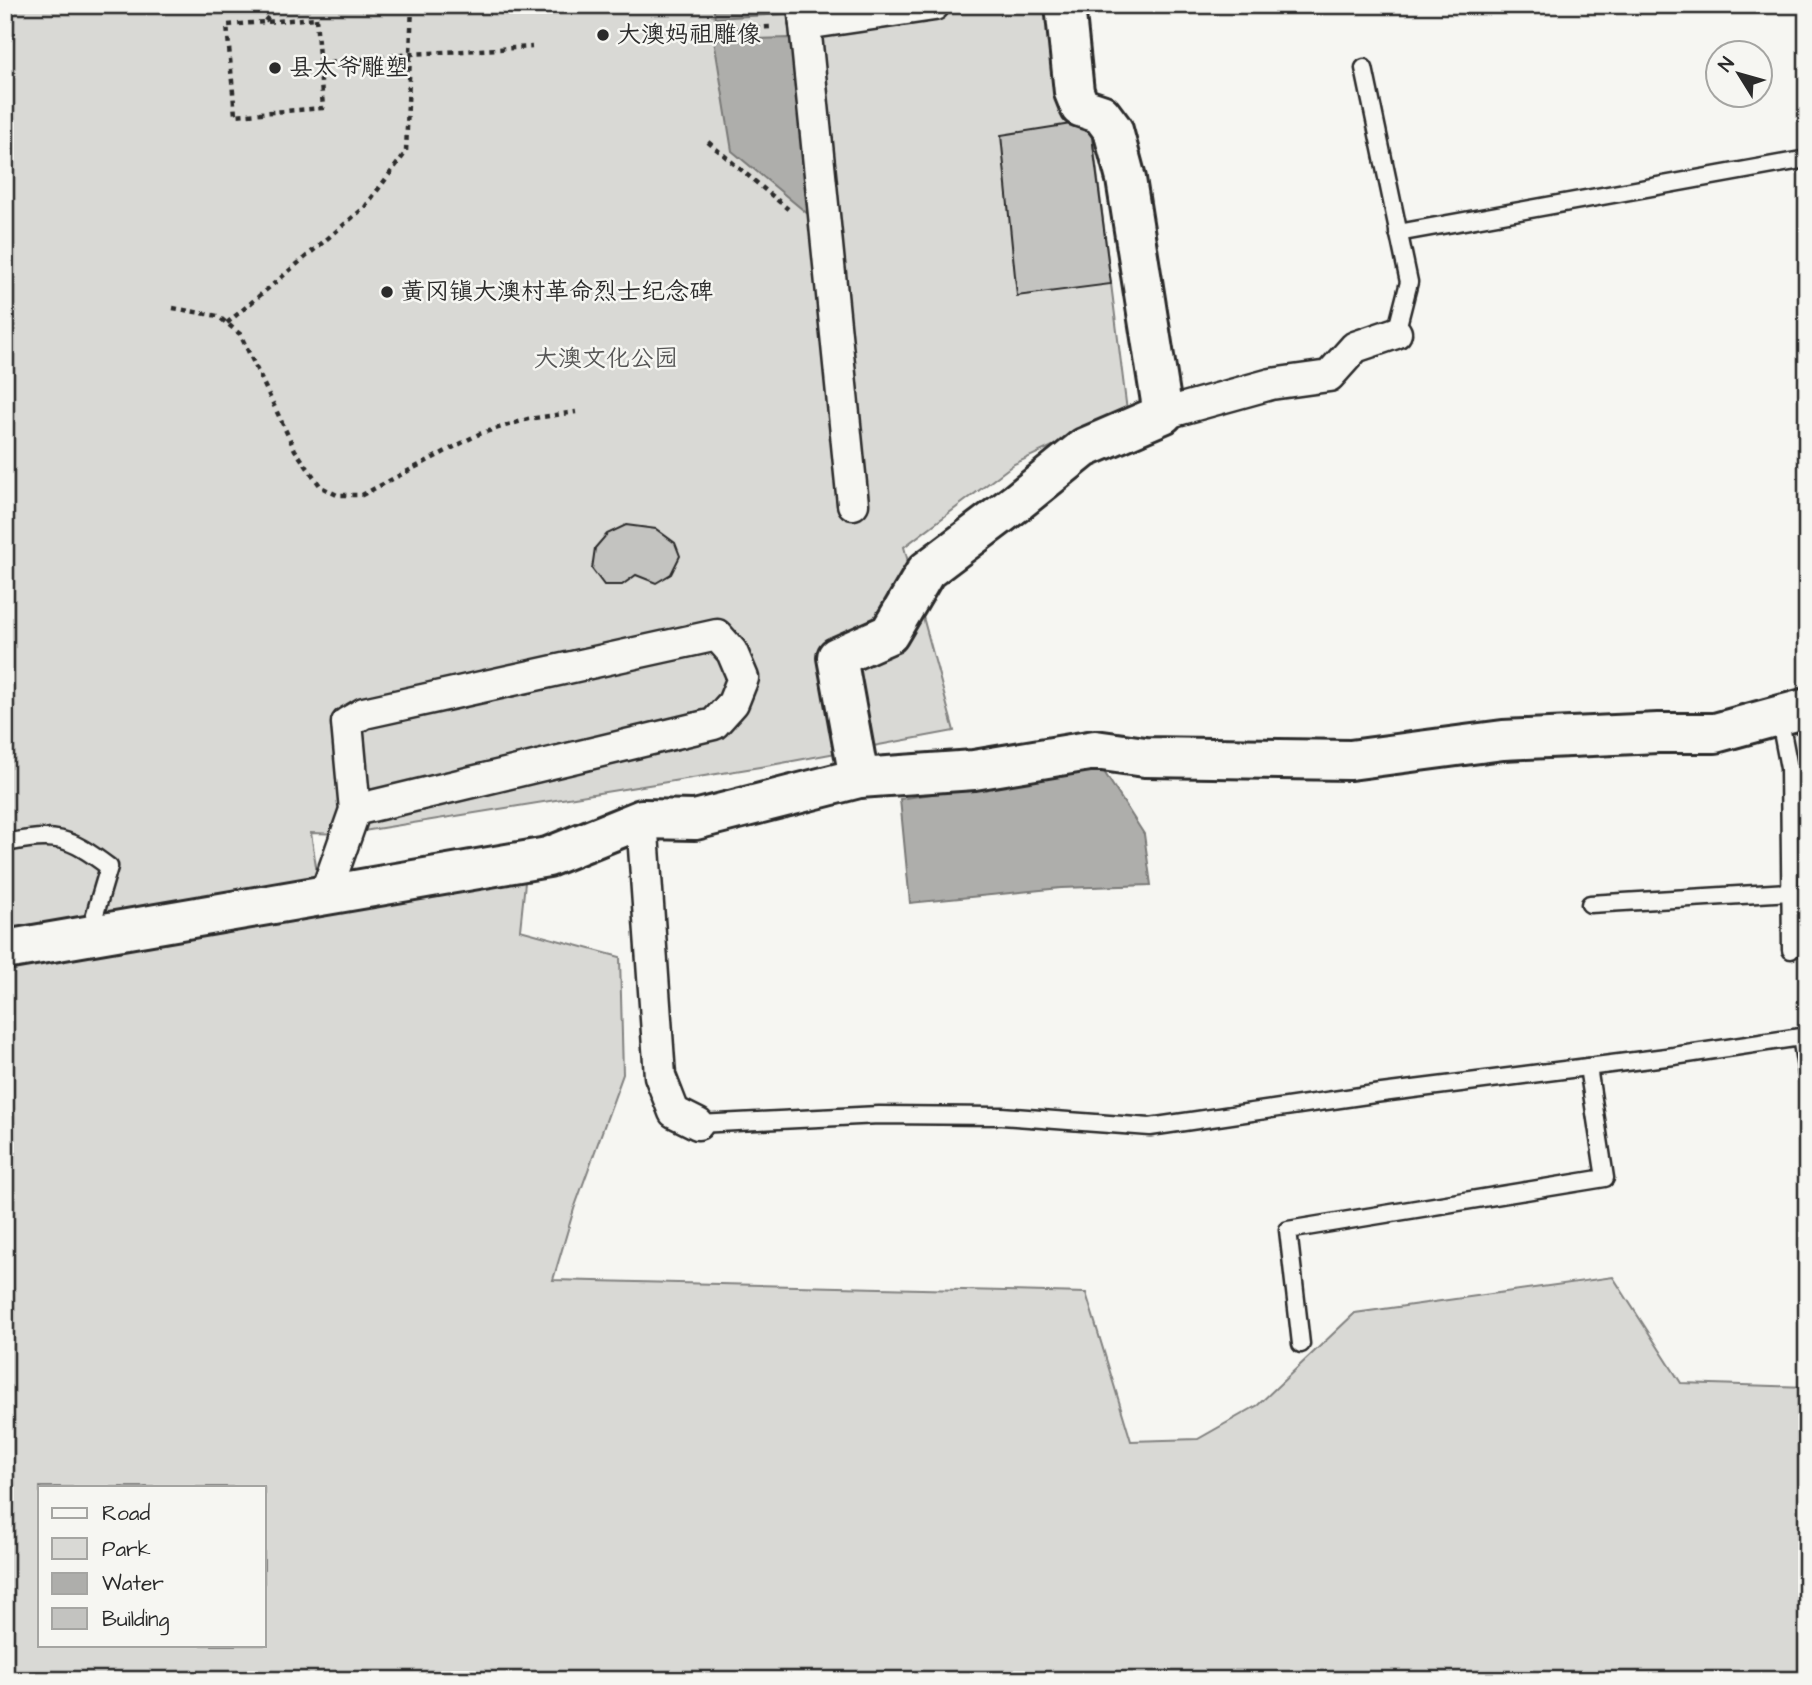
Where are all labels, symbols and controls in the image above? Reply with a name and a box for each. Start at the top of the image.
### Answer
place label: 大澳妈祖雕像 [617,18,761,52]
marker: 大澳妈祖雕像 [595,27,611,43]
north arrow [1703,38,1773,108]
place label: 县太爷雕塑 [289,51,409,85]
text: N [1712,52,1741,78]
marker: 县太爷雕塑 [267,60,283,76]
place label: 黄冈镇大澳村革命烈士纪念碑 [401,275,713,309]
marker: 黄冈镇大澳村革命烈士纪念碑 [379,284,395,300]
park label: 大澳文化公园 [534,342,678,376]
legend [38,1486,266,1646]
text: Road [102,1499,150,1528]
text: Park [102,1535,151,1564]
text: Water [102,1569,164,1598]
text: Building [102,1605,170,1636]

